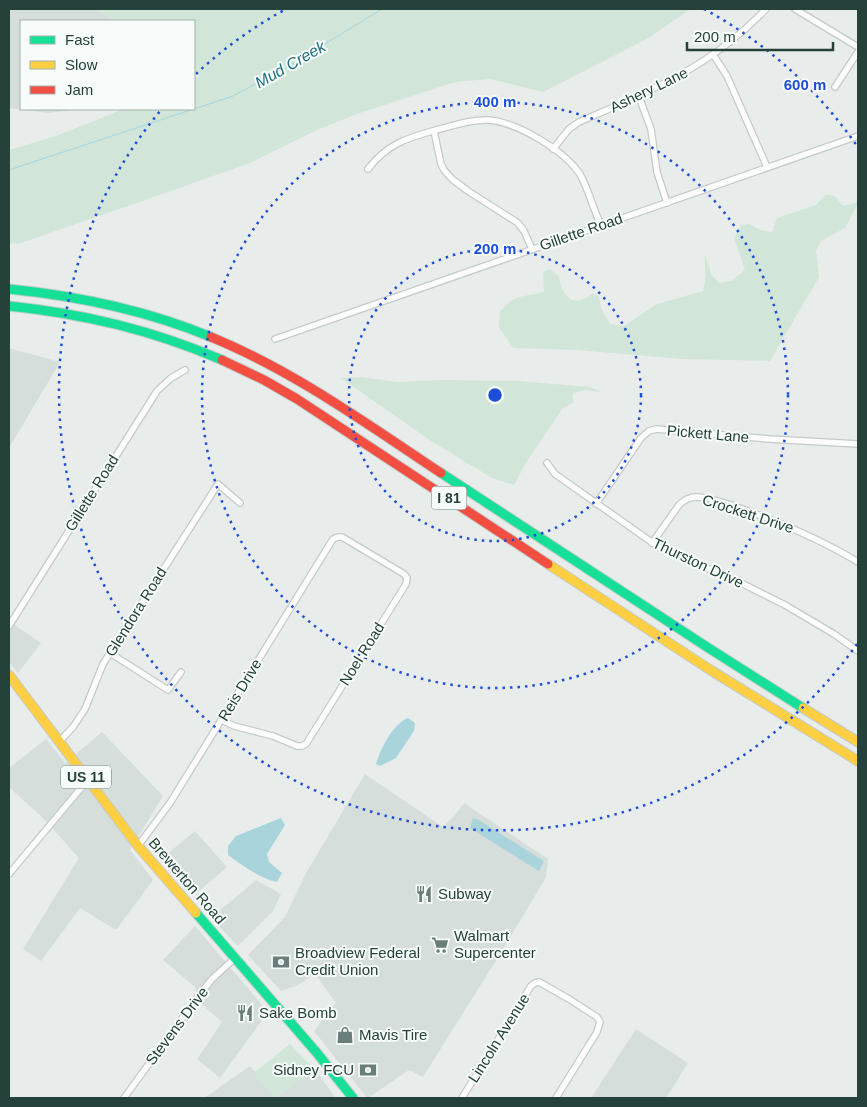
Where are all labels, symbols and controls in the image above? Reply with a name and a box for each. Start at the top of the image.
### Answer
legend [20,20,195,110]
scale bar [687,20,833,52]
text: 200 m [694,28,736,45]
text: Fast [65,31,95,48]
water label: Mud Creek [252,37,329,91]
text: Slow [65,56,98,73]
street label: Ashery Lane [607,63,690,116]
text: 600 m [784,76,826,93]
text: Jam [65,81,93,98]
text: 400 m [474,93,516,110]
street label: Gillette Road [537,209,625,254]
text: 200 m [474,240,516,257]
centre of rings [486,386,504,404]
street label: Pickett Lane [666,421,750,446]
street label: Gillette Road [61,451,122,534]
road number: I 81 [432,486,466,509]
street label: Crockett Drive [700,491,796,536]
street label: Thurston Drive [650,534,746,591]
street label: Glendora Road [101,564,170,659]
street label: Noel Road [336,619,388,688]
street label: Reis Drive [214,656,265,724]
road number: US 11 [61,766,111,789]
street label: Brewerton Road [145,834,229,927]
restaurant icon: Subway [414,884,434,904]
place label: Subway [438,885,492,902]
place label: Walmart Supercenter [454,927,536,961]
supermarket icon: Walmart Supercenter [430,935,450,955]
place label: Broadview Federal Credit Union [295,944,420,978]
bank icon: Broadview Federal Credit Union [271,952,291,972]
street label: Stevens Drive [142,983,211,1068]
street label: Lincoln Avenue [464,990,533,1085]
restaurant icon: Sake Bomb [235,1003,255,1023]
place label: Sake Bomb [259,1004,337,1021]
shop icon: Mavis Tire [335,1025,355,1045]
place label: Mavis Tire [359,1026,427,1043]
bank icon: Sidney FCU [358,1060,378,1080]
place label: Sidney FCU [273,1061,354,1078]

